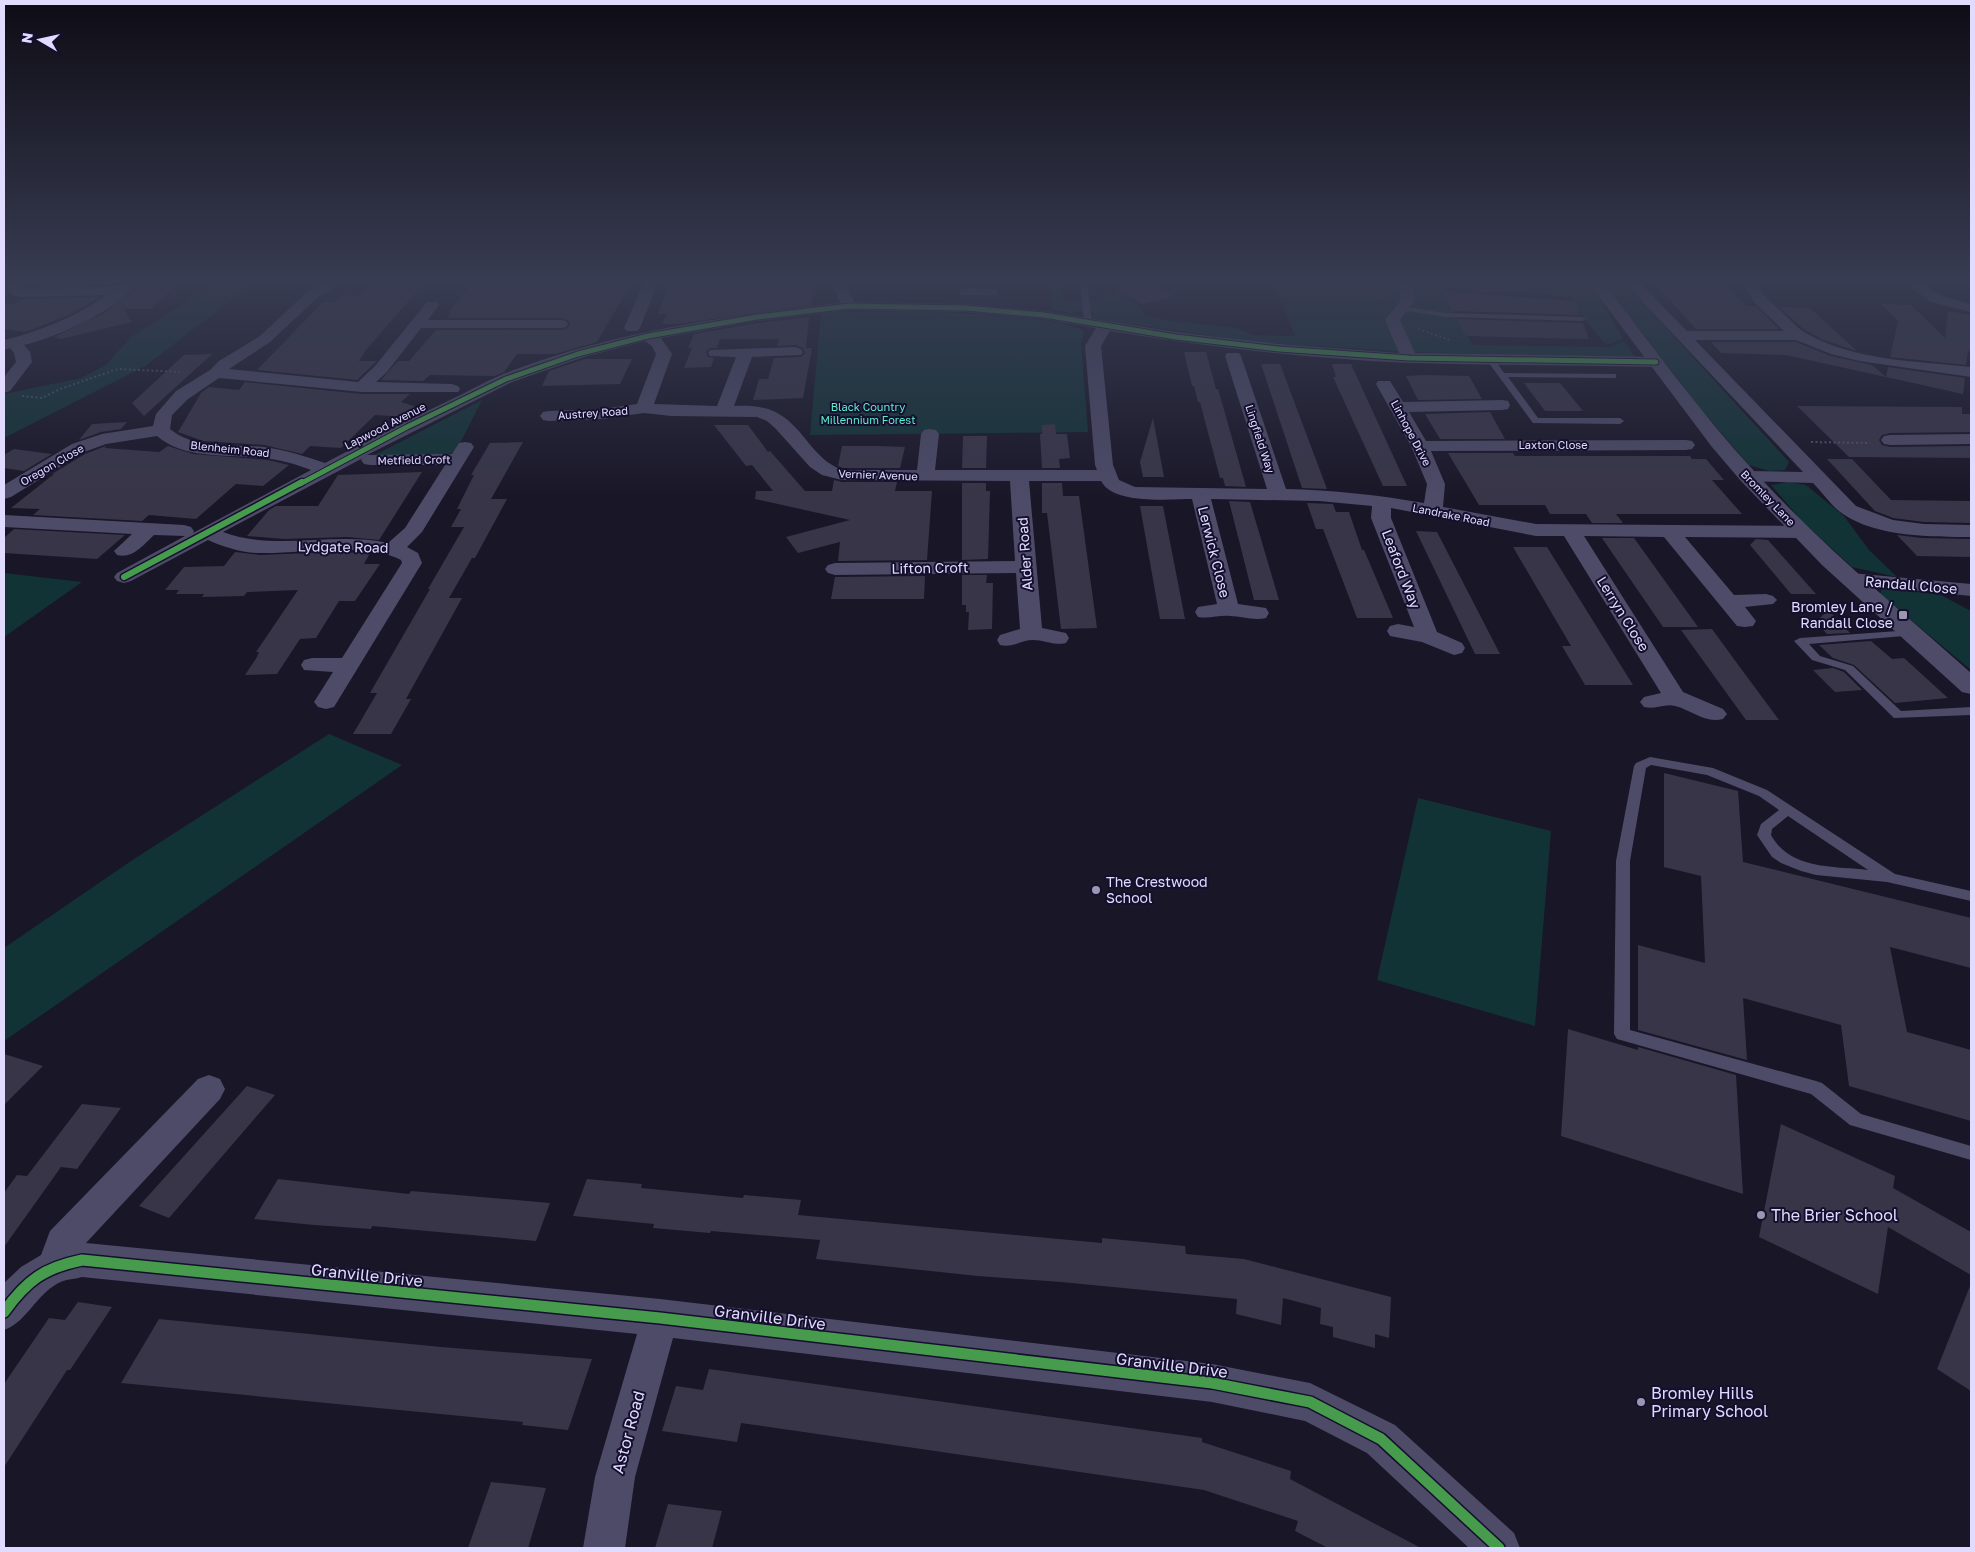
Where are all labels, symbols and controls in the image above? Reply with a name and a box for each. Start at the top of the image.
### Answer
north arrow [15,15,65,65]
text: N [17,31,36,44]
street label: Linhope Drive [1389,398,1434,468]
street label: Lapwood Avenue [342,399,428,452]
park label: Black Country Millennium Forest [820,400,916,426]
street label: Lingfield Way [1243,403,1278,475]
street label: Austrey Road [557,404,628,421]
street label: Blenheim Road [190,438,270,459]
street label: Laxton Close [1518,438,1588,451]
street label: Oregon Close [18,441,86,488]
street label: Metfield Croft [377,452,451,467]
street label: Vernier Avenue [838,467,918,482]
street label: Bromley Lane [1739,467,1798,528]
street label: Landrake Road [1411,501,1491,528]
street label: Lerwick Close [1195,504,1234,599]
street label: Alder Road [1013,517,1036,591]
street label: Leaford Way [1379,527,1424,611]
street label: Lydgate Road [297,537,389,556]
street label: Lifton Croft [891,558,969,577]
street label: Randall Close [1864,572,1958,597]
street label: Lerryn Close [1594,573,1653,654]
place label: Bromley Lane / Randall Close [1791,598,1893,631]
marker: Bromley Lane / Randall Close [1897,609,1909,621]
place label: The Crestwood School [1106,873,1208,906]
marker: The Crestwood School [1090,884,1102,896]
place label: The Brier School [1771,1205,1898,1225]
marker: The Brier School [1755,1209,1767,1221]
street label: Granville Drive [310,1259,424,1291]
street label: Granville Drive [713,1300,827,1334]
street label: Granville Drive [1115,1348,1229,1382]
place label: Bromley Hills Primary School [1651,1383,1768,1421]
street label: Astor Road [607,1389,649,1475]
marker: Bromley Hills Primary School [1635,1396,1647,1408]

